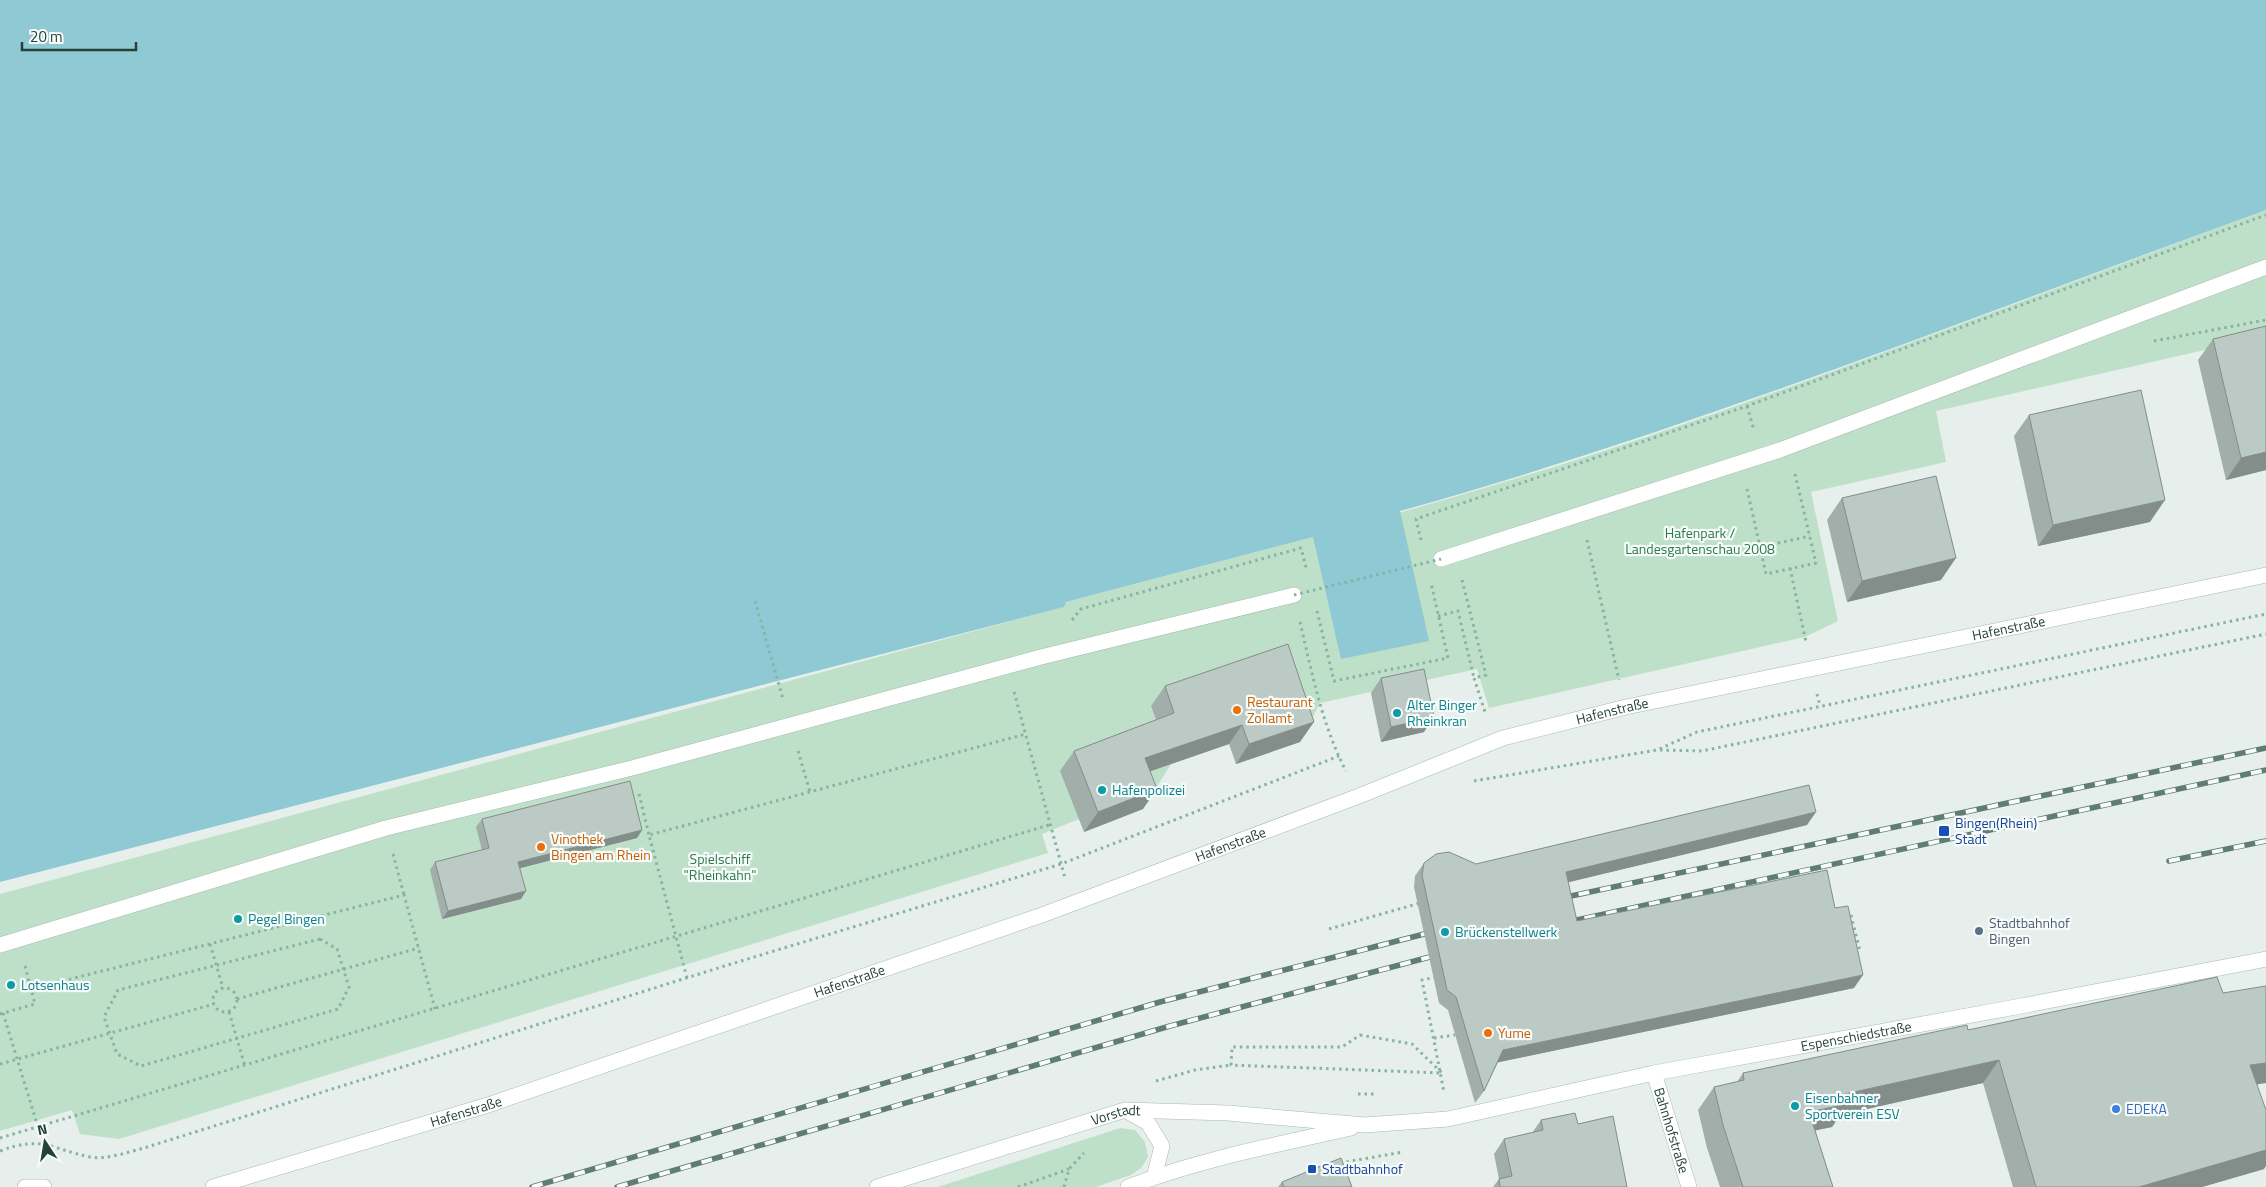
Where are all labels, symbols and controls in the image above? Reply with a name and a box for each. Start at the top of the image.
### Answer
scale bar [22,20,136,52]
text: 20 m [30,25,63,48]
park label: Hafenpark / Landesgartenschau 2008 [1625,522,1775,559]
street label: Hafenstraße [1970,610,2047,645]
place label: Restaurant Zollamt [1247,691,1313,728]
street label: Hafenstraße [1574,692,1650,729]
place label: Alter Binger Rheinkran [1407,694,1477,731]
marker: Restaurant Zollamt [1231,704,1243,716]
marker: Alter Binger Rheinkran [1391,707,1403,719]
place label: Hafenpolizei [1112,779,1185,800]
marker: Hafenpolizei [1096,784,1108,796]
place label: Bingen(Rhein) Stadt [1955,812,2037,849]
street label: Hafenstraße [1192,821,1269,867]
marker: Bingen(Rhein) Stadt [1937,824,1951,838]
place label: Vinothek Bingen am Rhein [551,828,651,865]
marker: Vinothek Bingen am Rhein [535,841,547,853]
park label: Spielschiff "Rheinkahn" [684,848,756,885]
place label: Pegel Bingen [248,908,325,929]
place label: Stadtbahnhof Bingen [1989,912,2070,949]
marker: Pegel Bingen [232,913,244,925]
place label: Brückenstellwerk [1455,921,1558,942]
marker: Stadtbahnhof Bingen [1973,925,1985,937]
marker: Brückenstellwerk [1439,926,1451,938]
street label: Hafenstraße [811,959,888,1003]
place label: Lotsenhaus [21,974,89,995]
marker: Lotsenhaus [5,979,17,991]
street label: Espenschiedstraße [1799,1015,1913,1056]
place label: Yume [1498,1022,1531,1043]
marker: Yume [1482,1027,1494,1039]
street label: Bahnhofstraße [1649,1085,1695,1176]
place label: Eisenbahner Sportverein ESV [1805,1087,1900,1124]
street label: Hafenstraße [427,1090,505,1132]
street label: Vorstadt [1088,1098,1141,1130]
place label: EDEKA [2126,1098,2167,1119]
marker: Eisenbahner Sportverein ESV [1789,1100,1801,1112]
marker: EDEKA [2110,1103,2122,1115]
north arrow [20,1117,70,1167]
text: N [35,1118,49,1140]
place label: Stadtbahnhof [1322,1158,1403,1179]
marker: Stadtbahnhof [1306,1163,1318,1175]

